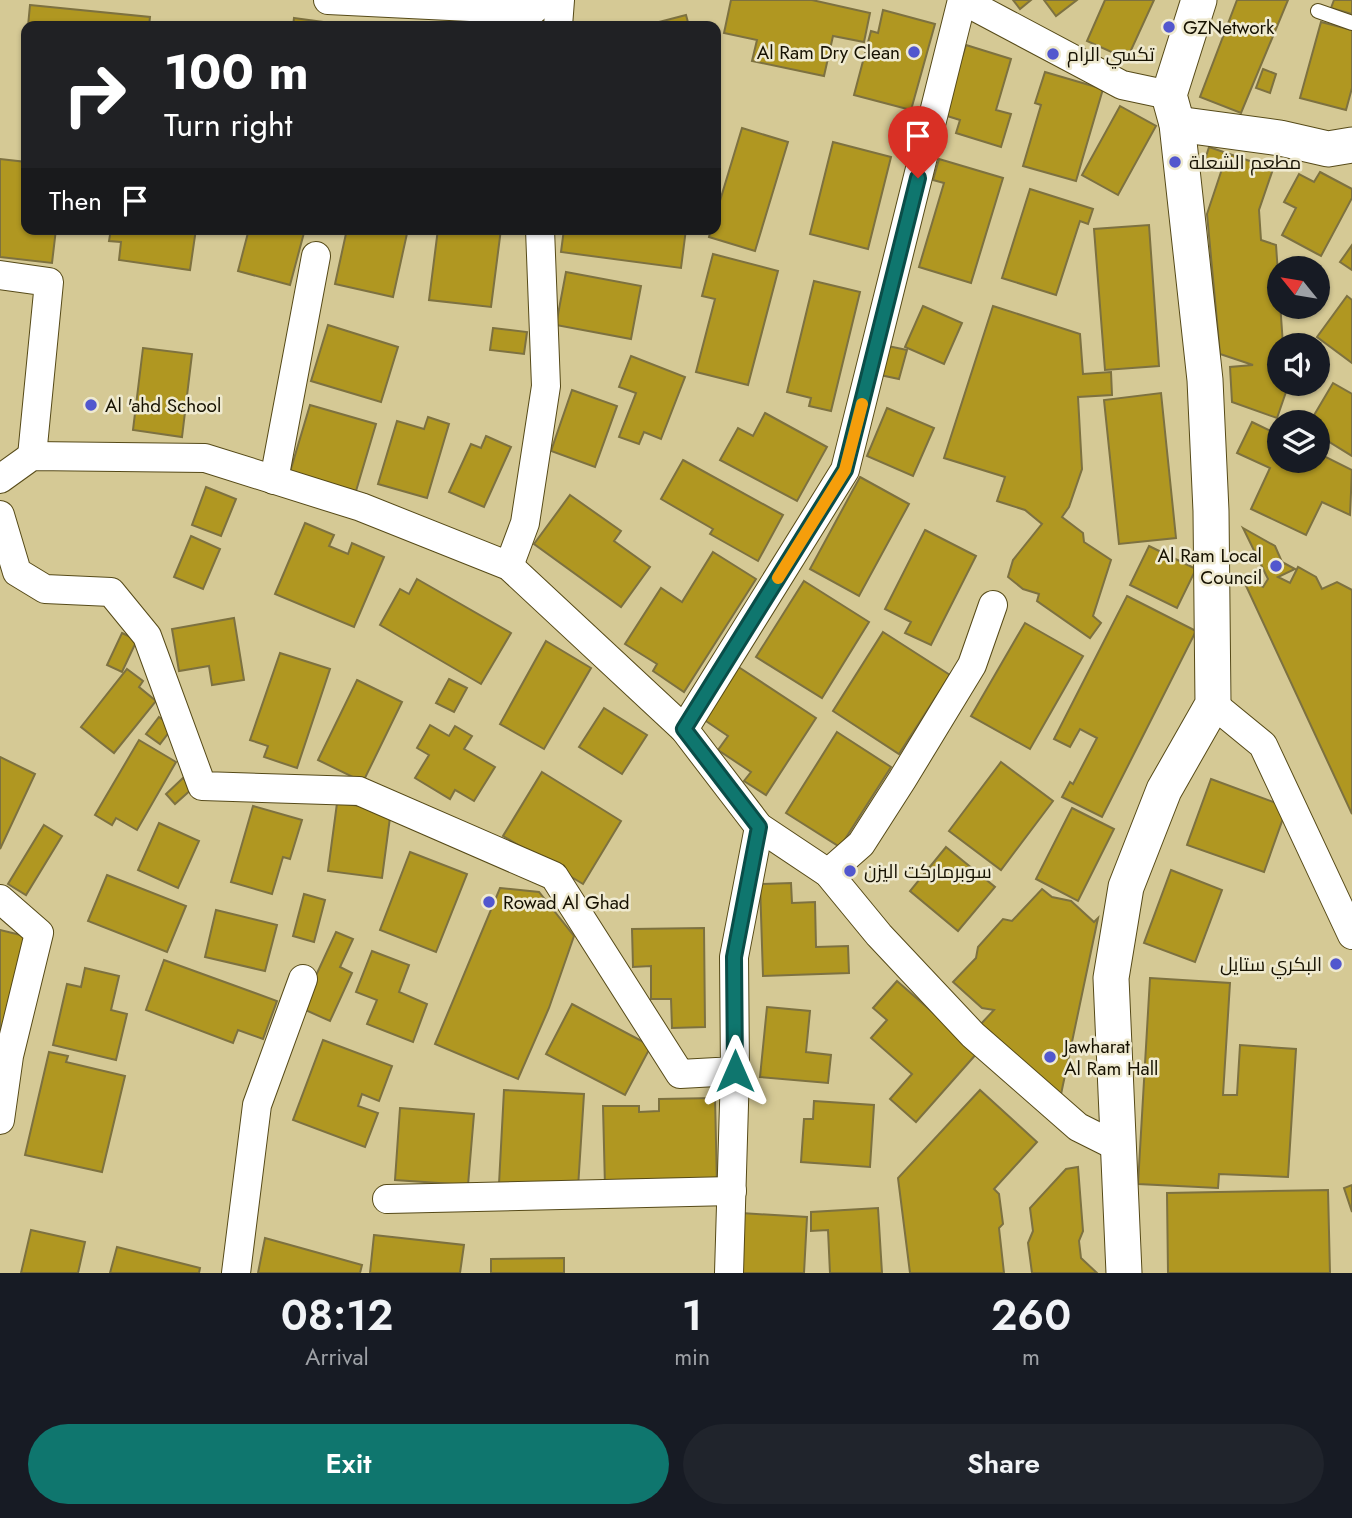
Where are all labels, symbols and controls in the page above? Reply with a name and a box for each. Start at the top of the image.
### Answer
place label: GZNetwork [1183,14,1275,41]
marker: GZNetwork [1161,19,1177,35]
text: 100 m [164,37,309,107]
place label: Al Ram Dry Clean [757,39,900,66]
place label: تكسي الرام [1067,41,1155,69]
marker: Al Ram Dry Clean [906,44,922,60]
marker: تكسي الرام [1045,46,1061,62]
icon: right [49,49,140,140]
text: Turn right [164,102,293,148]
pin [888,106,948,178]
icon: arrive [899,117,937,155]
place label: مطعم الشعلة [1189,149,1301,176]
marker: مطعم الشعلة [1167,154,1183,170]
text: Then [49,182,102,220]
icon: arrive [116,182,154,220]
north arrow [1267,256,1330,318]
map controls [1267,256,1330,473]
button: sound [1267,333,1330,396]
place label: Al 'ahd School [105,392,221,419]
marker: Al 'ahd School [83,397,99,413]
button: layers [1267,410,1330,473]
place label: Al Ram Local Council [1158,542,1262,591]
marker: Al Ram Local Council [1268,558,1284,574]
place label: سوبرماركت اليزن [864,858,992,885]
marker: سوبرماركت اليزن [842,863,858,879]
place label: Rowad Al Ghad [503,889,630,916]
marker: Rowad Al Ghad [481,894,497,910]
place label: البكري ستايل [1220,951,1322,979]
marker: البكري ستايل [1328,956,1344,972]
place label: Jawharat Al Ram Hall [1061,1033,1158,1082]
position arrow [698,1034,772,1108]
marker: Jawharat Al Ram Hall [1042,1049,1058,1065]
text: 08:12 [281,1285,393,1346]
text: 1 [682,1285,702,1346]
text: 260 [991,1285,1071,1346]
text: Arrival [305,1340,369,1374]
text: min [674,1340,710,1374]
text: m [1022,1340,1040,1374]
button: Exit [28,1424,669,1504]
button: Share [683,1424,1324,1504]

